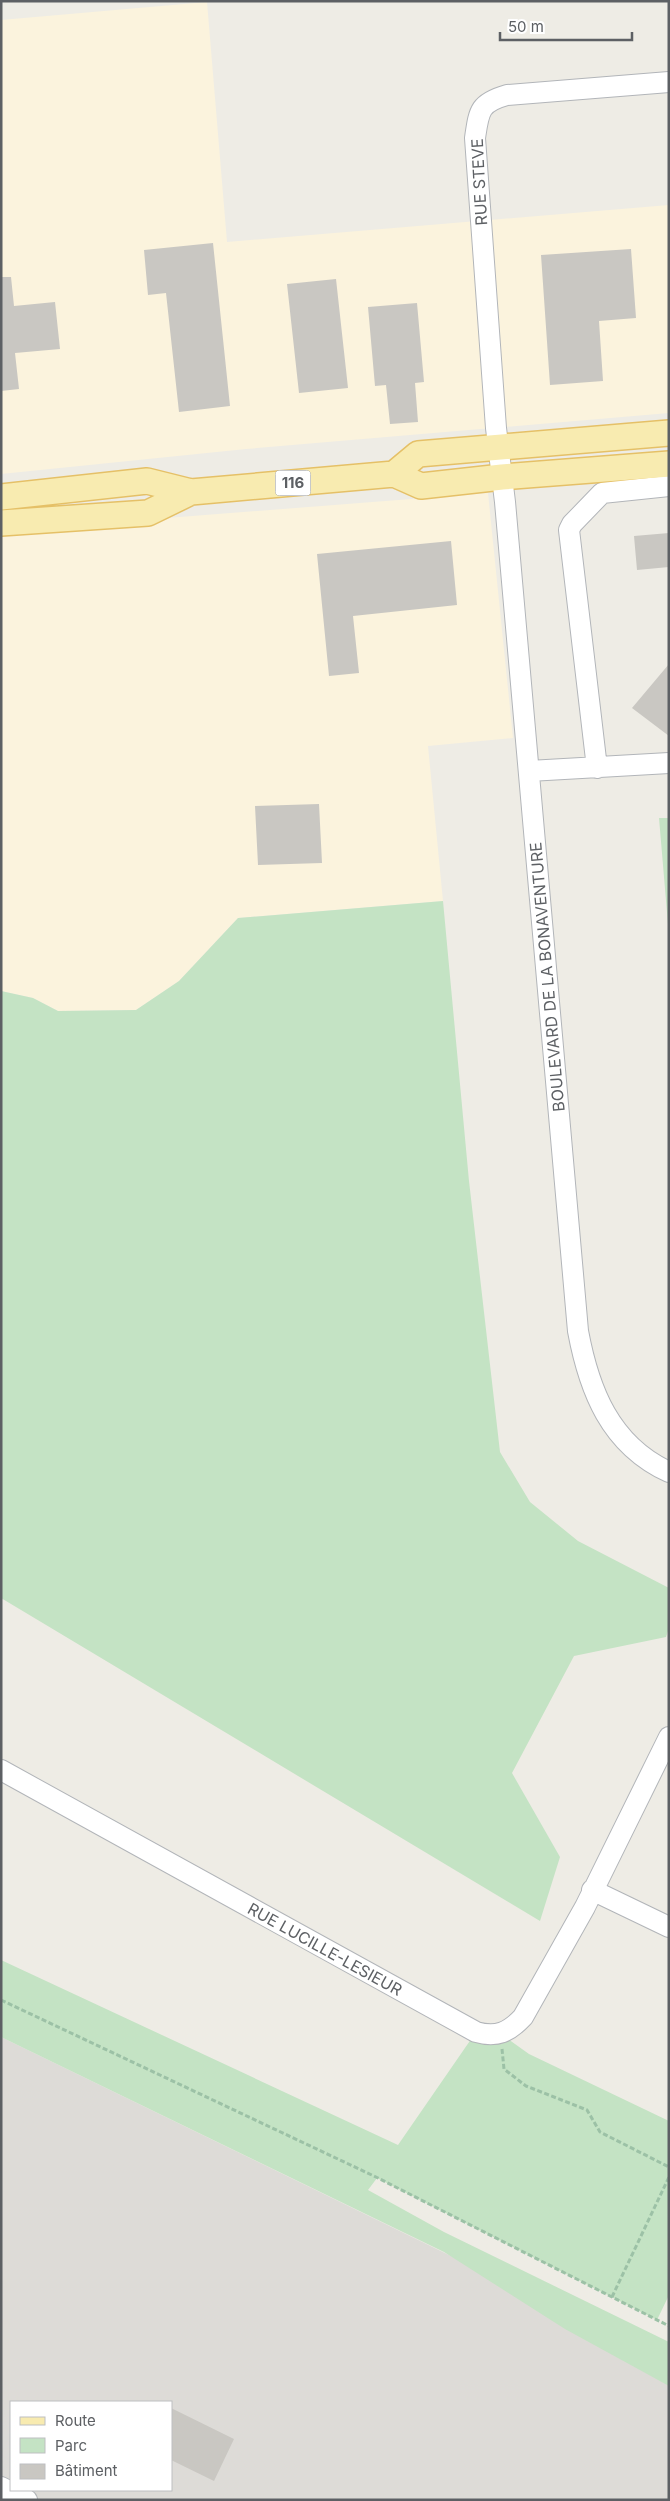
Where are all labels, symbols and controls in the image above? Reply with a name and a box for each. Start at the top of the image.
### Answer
scale bar [500,10,632,42]
text: 50 m [508,17,544,36]
street label: RUE STEVE [467,138,491,226]
road number: 116 [276,470,310,496]
street label: BOULEVARD DE LA BONAVENTURE [525,841,569,1113]
street label: RUE LUCILLE-LESIEUR [244,1898,406,2000]
legend [10,2401,172,2491]
text: Route [55,2411,96,2430]
text: Parc [55,2436,87,2455]
text: Bâtiment [55,2461,118,2480]

